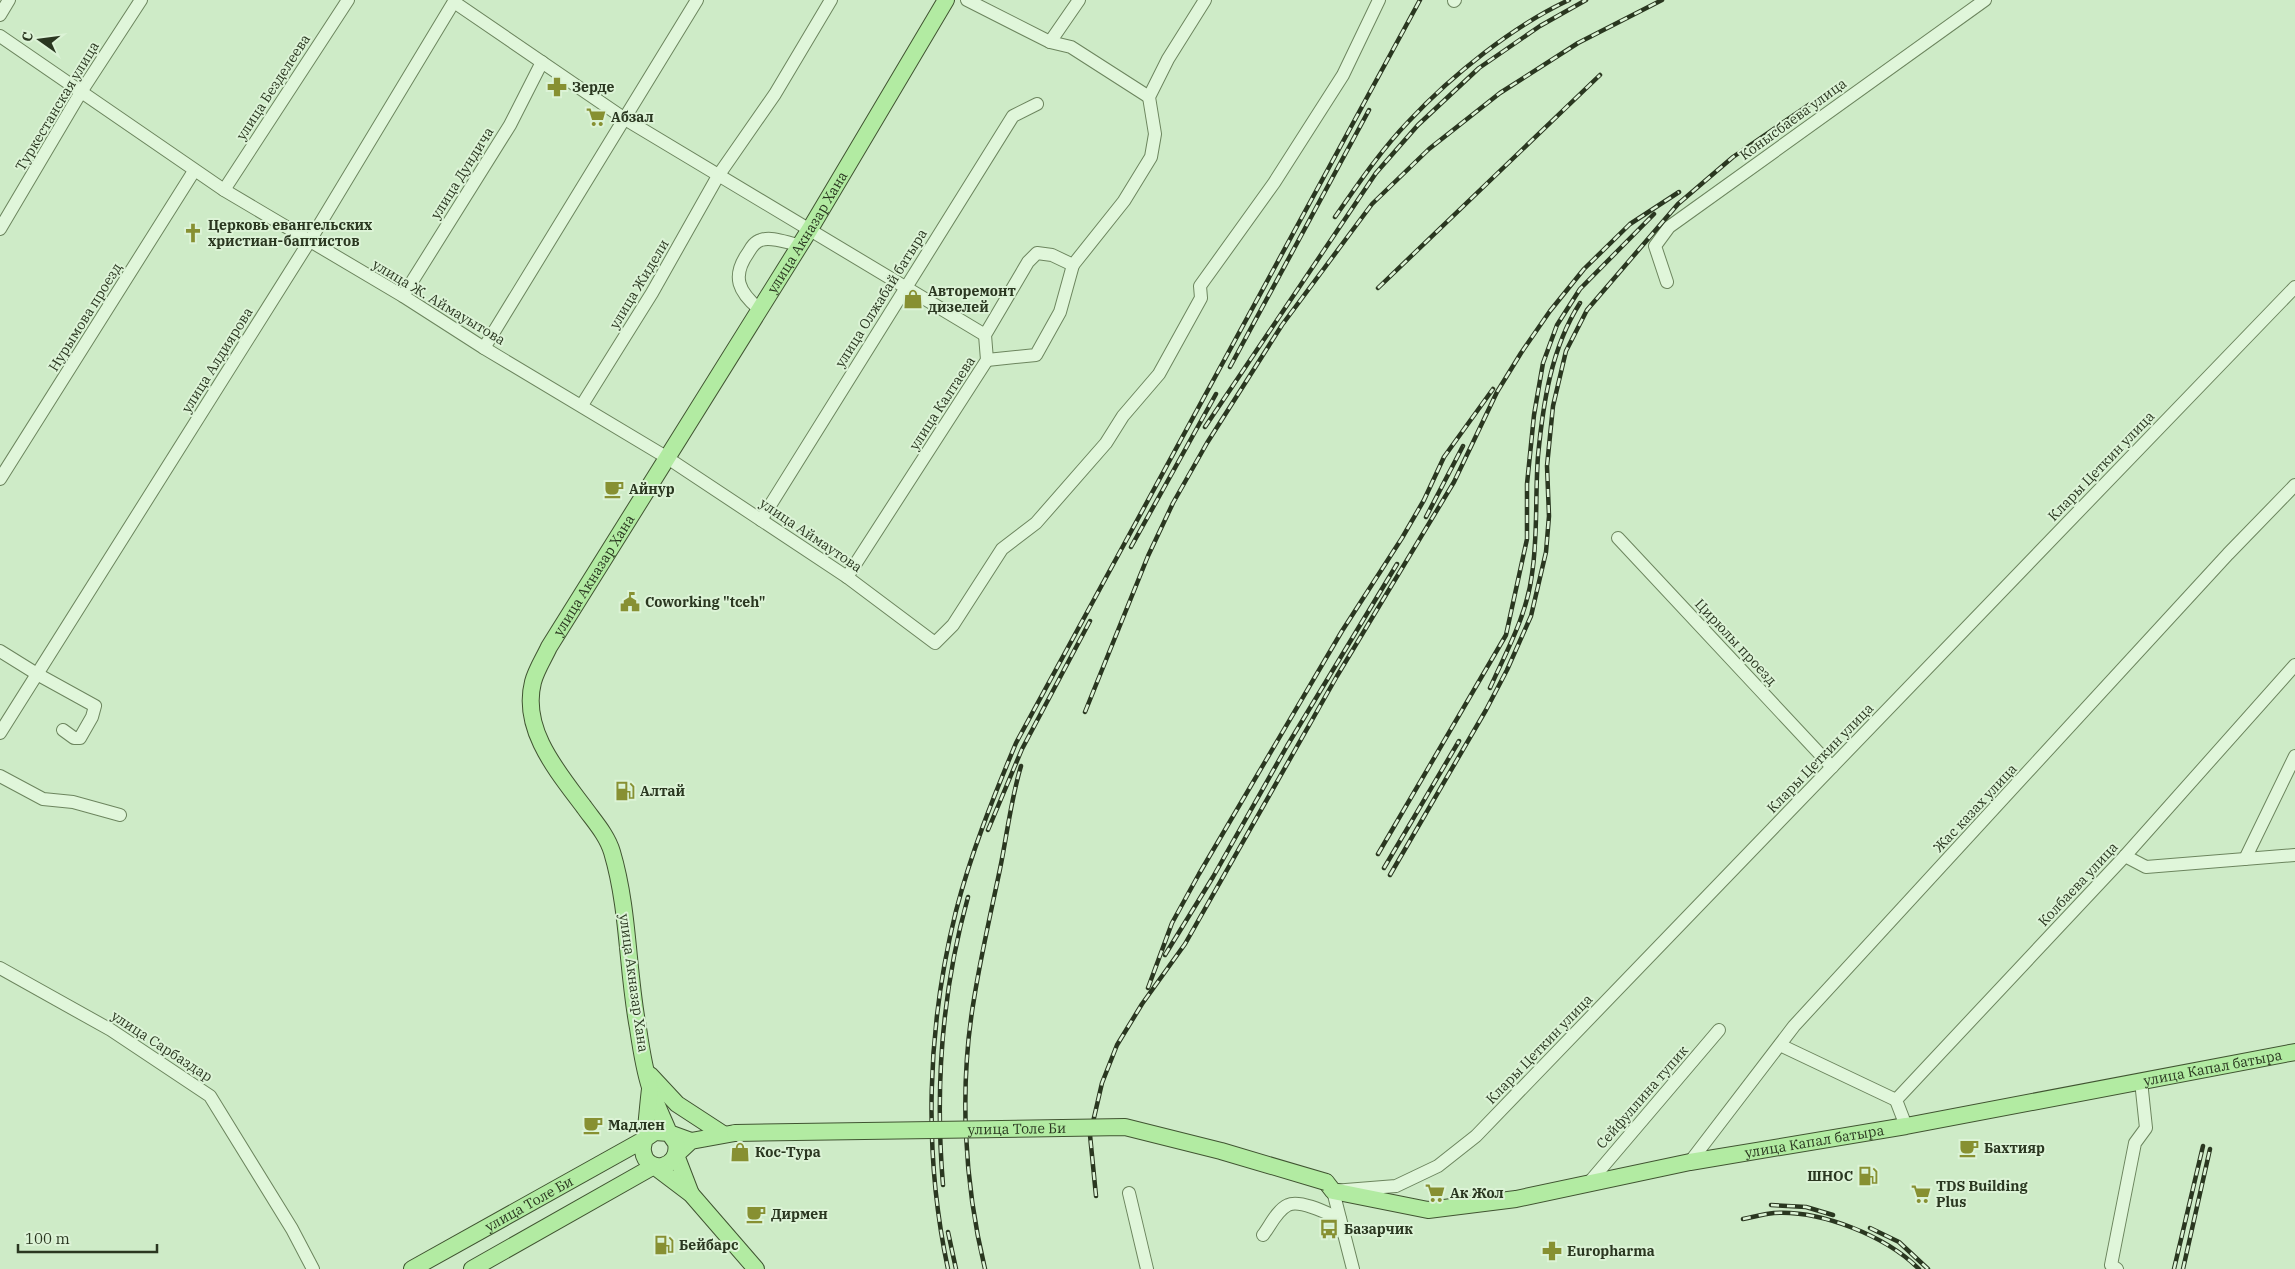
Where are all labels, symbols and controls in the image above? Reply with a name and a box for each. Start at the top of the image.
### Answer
north arrow [15,15,65,65]
text: С [18,30,37,44]
street label: улица Безделеева [232,30,314,143]
street label: Туркестанская улица [11,38,103,174]
street label: Конысбаева улица [1736,74,1850,164]
pharmacy icon: Зерде [546,76,568,98]
place label: Зерде [572,78,614,96]
supermarket icon: Абзал [585,106,607,128]
place label: Абзал [611,108,654,126]
street label: улица Дундича [426,123,498,222]
street label: улица Акназар Хана [763,168,851,297]
place label: Церковь евангельских христиан-баптистов [208,216,373,250]
church icon: Церковь евангельских христиан-баптистов [182,222,204,244]
street label: улица Олжабай батыра [831,225,931,371]
street label: улица Жидели [605,236,673,332]
street label: улица Ж. Аймауытова [369,255,509,349]
street label: Нурымова проезд [44,259,126,375]
place label: Авторемонт дизелей [928,282,1016,316]
shop icon: Авторемонт дизелей [902,288,924,310]
street label: улица Алдиярова [177,304,257,416]
street label: улица Калтаева [905,352,979,453]
street label: Клары Цеткин улица [2044,407,2158,525]
cafe icon: Айнур [603,478,625,500]
place label: Айнур [629,480,675,498]
street label: улица Аймаутова [756,494,866,576]
street label: улица Акназар Хана [549,511,639,639]
public building icon: Coworking "tceh" [619,591,641,613]
place label: Coworking "tceh" [645,593,766,611]
street label: Цирюлы проезд [1691,595,1781,689]
street label: Клары Цеткин улица [1763,699,1877,817]
street label: Жас казах улица [1929,760,2021,856]
fuel station icon: Алтай [614,780,636,802]
place label: Алтай [640,782,686,800]
street label: Колбаева улица [2034,838,2122,930]
street label: улица Акназар Хана [615,913,653,1054]
street label: Клары Цеткин улица [1482,990,1596,1108]
street label: улица Сарбаздар [108,1007,216,1085]
street label: Сейфуллина тупик [1592,1042,1692,1152]
street label: улица Капал батыра [2142,1046,2284,1090]
cafe icon: Мадлен [582,1114,604,1136]
place label: Мадлен [608,1116,665,1134]
street label: улица Толе Би [968,1119,1066,1138]
street label: улица Капал батыра [1743,1121,1886,1162]
cafe icon: Бахтияр [1958,1137,1980,1159]
place label: Бахтияр [1984,1139,2045,1157]
shop icon: Кос-Тура [729,1141,751,1163]
place label: Кос-Тура [755,1143,821,1161]
fuel station icon: ШНОС [1857,1165,1879,1187]
place label: ШНОС [1807,1167,1853,1185]
street label: улица Толе Би [482,1172,576,1236]
place label: TDS Building Plus [1936,1177,2028,1211]
supermarket icon: Ак Жол [1424,1182,1446,1204]
supermarket icon: TDS Building Plus [1910,1183,1932,1205]
place label: Ак Жол [1450,1184,1504,1202]
cafe icon: Дирмен [745,1203,767,1225]
place label: Дирмен [771,1205,828,1223]
bus stop icon: Базарчик [1318,1218,1340,1240]
place label: Базарчик [1344,1220,1413,1238]
scale bar [18,1222,156,1254]
text: 100 m [25,1229,70,1248]
fuel station icon: Бейбарс [653,1234,675,1256]
place label: Бейбарс [679,1236,739,1254]
pharmacy icon: Europharma [1541,1240,1563,1262]
place label: Europharma [1567,1242,1655,1260]

